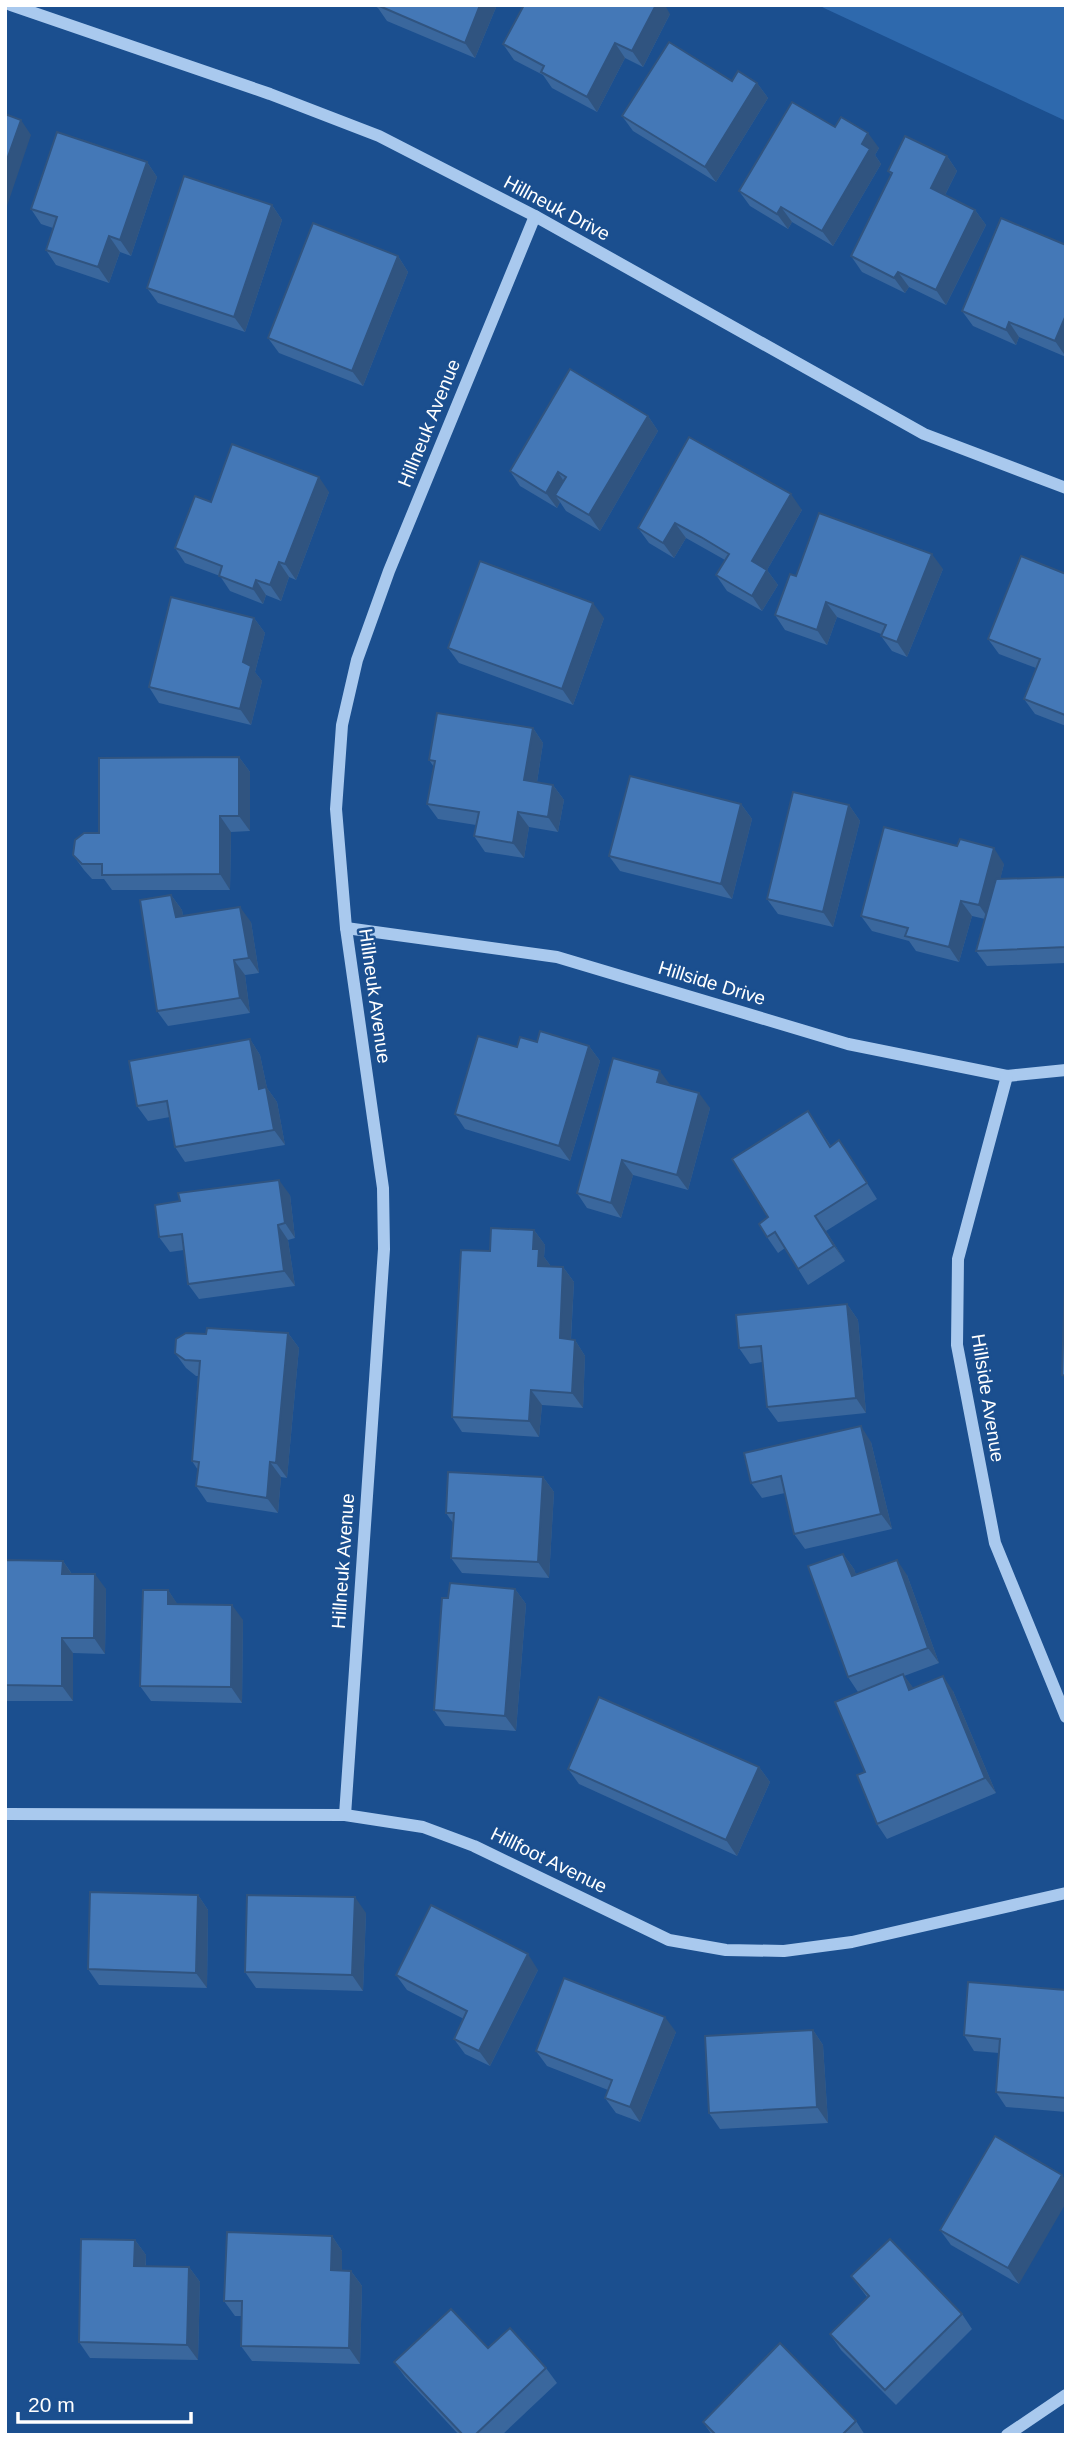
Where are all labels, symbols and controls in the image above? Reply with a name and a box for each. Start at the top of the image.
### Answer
street label: Hillneuk Drive [500,171,614,245]
street label: Hillneuk Avenue [394,356,464,490]
street label: Hillneuk Avenue [355,927,395,1065]
street label: Hillside Drive [656,957,768,1009]
street label: Hillside Avenue [967,1332,1009,1464]
street label: Hillneuk Avenue [328,1492,358,1630]
street label: Hillfoot Avenue [488,1823,610,1897]
scale bar [18,2380,191,2424]
text: 20 m [28,2393,75,2416]

